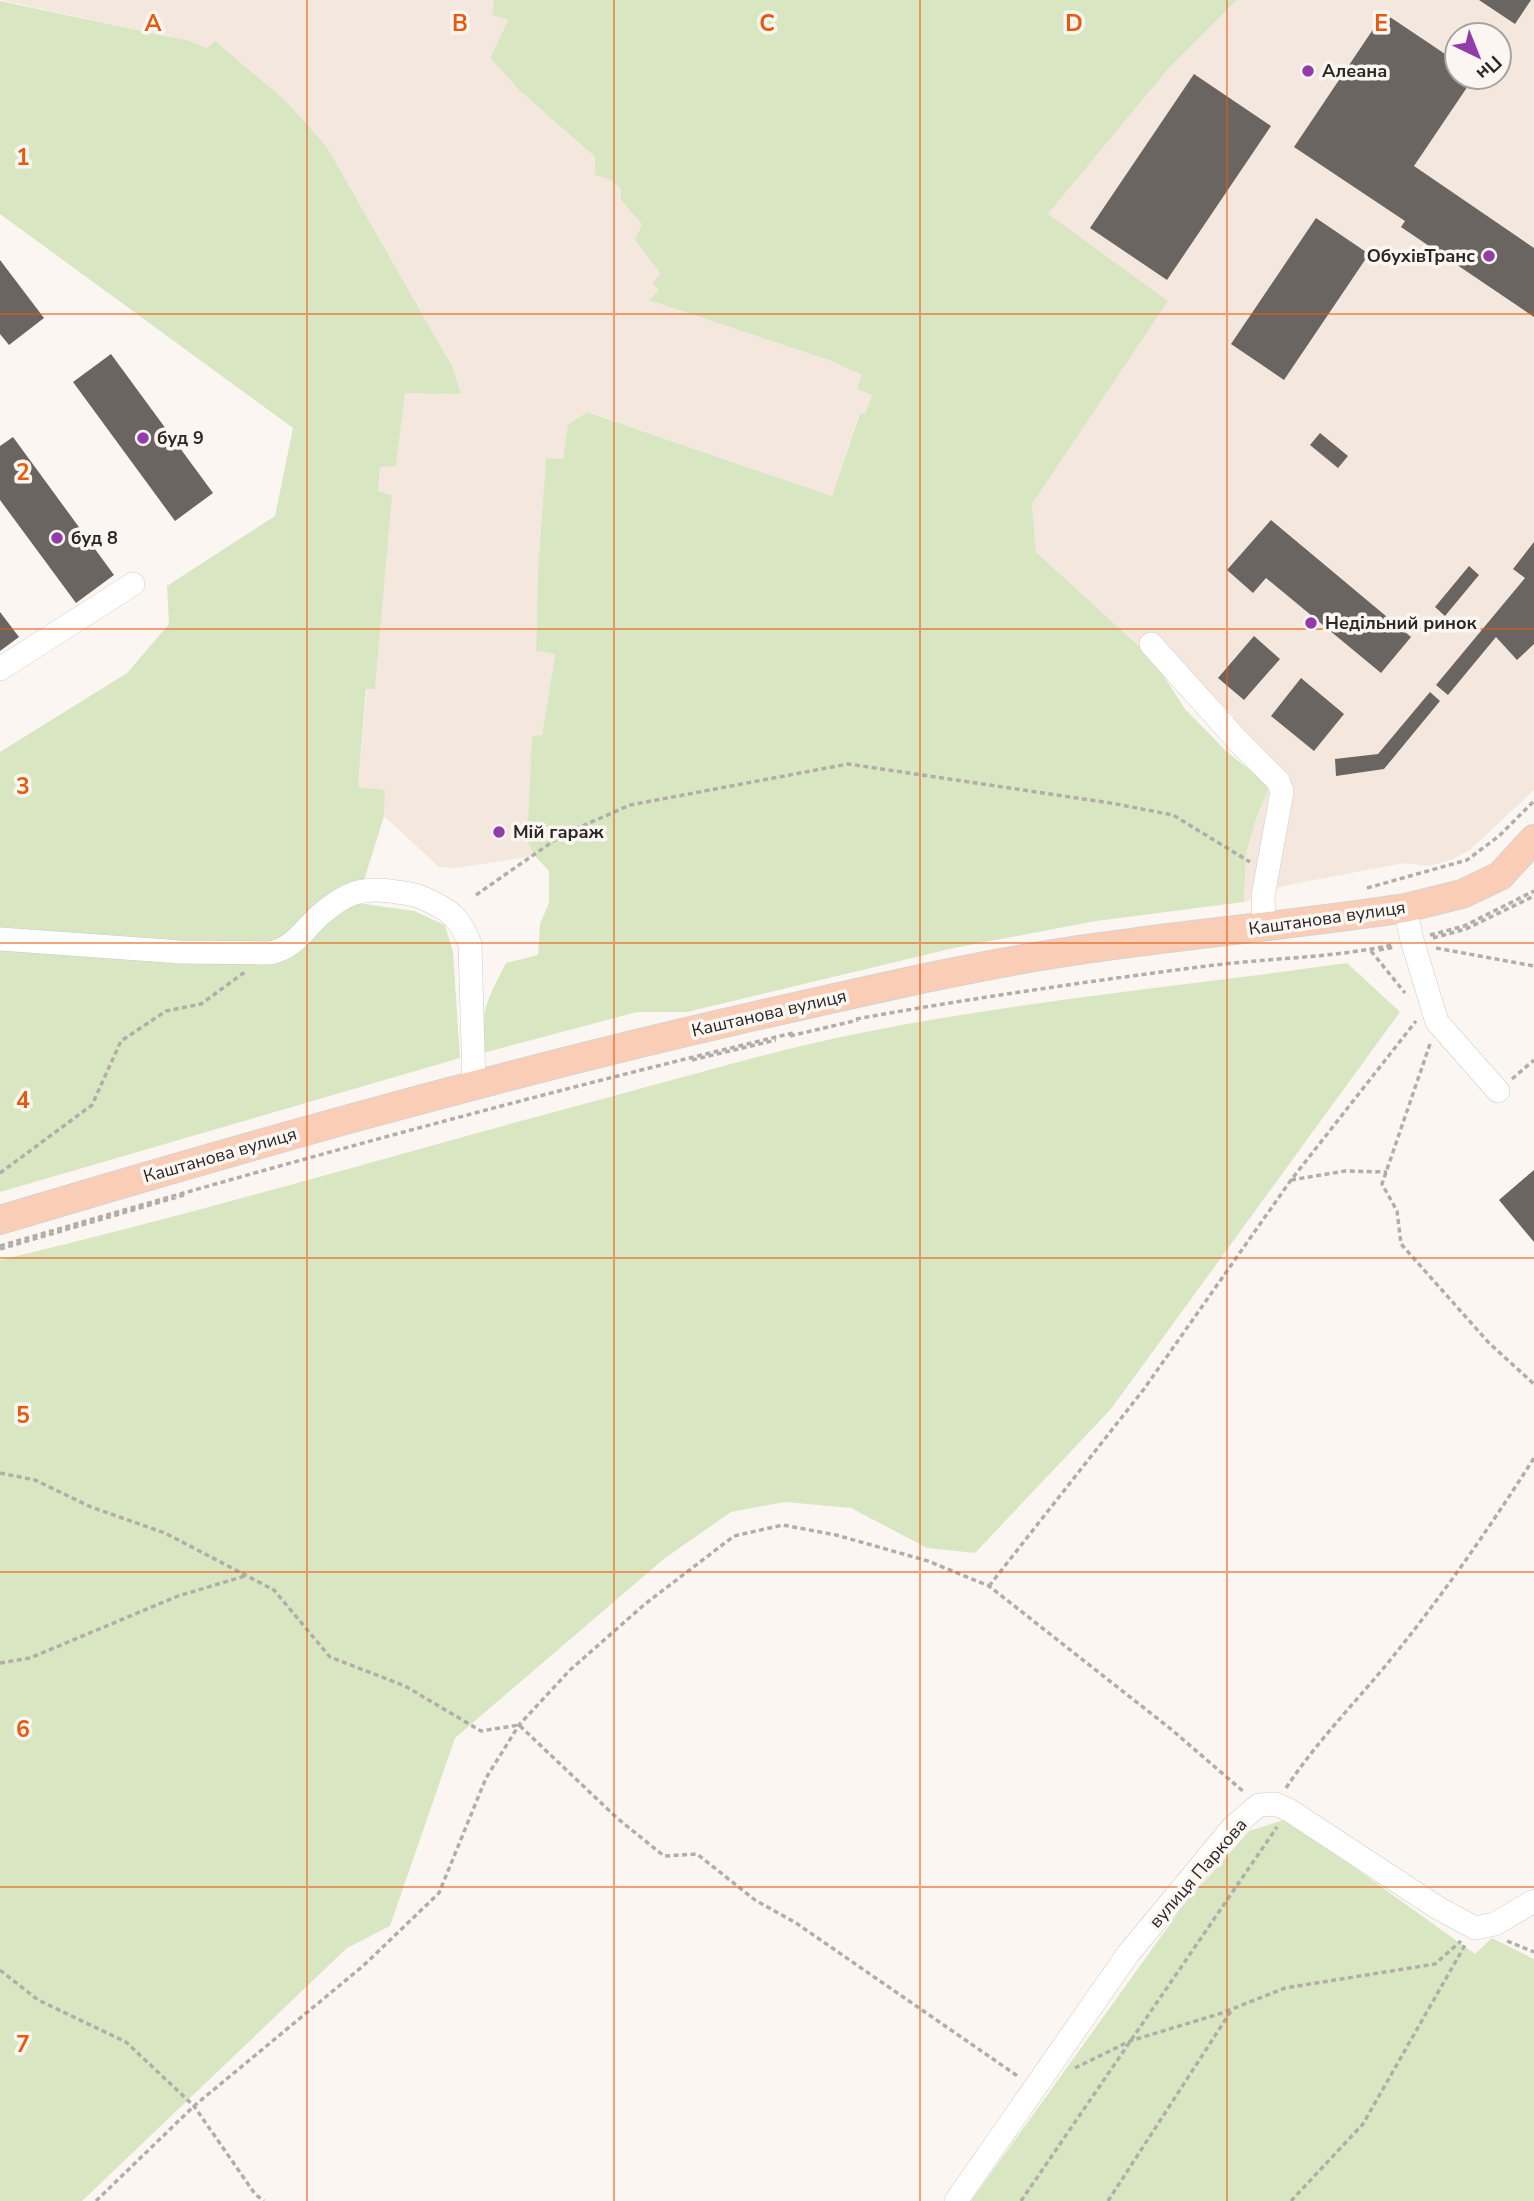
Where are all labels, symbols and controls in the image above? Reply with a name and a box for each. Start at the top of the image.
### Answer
text: A [144,8,162,39]
text: B [452,8,468,39]
text: C [759,8,775,39]
text: D [1065,8,1083,39]
text: E [1374,8,1388,39]
north arrow [1443,21,1513,91]
text: Пн [1470,49,1507,86]
place label: Алеана [1322,59,1387,83]
marker: Алеана [1300,63,1316,79]
text: 1 [16,142,30,173]
place label: ОбухівТранс [1367,244,1475,268]
marker: ОбухівТранс [1481,248,1497,264]
place label: буд 9 [157,426,204,450]
marker: буд 9 [135,430,151,446]
text: 2 [16,457,30,488]
place label: буд 8 [71,526,118,550]
marker: буд 8 [49,530,65,546]
place label: Недільний ринок [1325,611,1478,635]
marker: Недільний ринок [1303,615,1319,631]
text: 3 [16,771,30,802]
place label: Мій гараж [513,820,604,844]
marker: Мій гараж [491,824,507,840]
street label: Каштанова вулиця [1247,895,1407,941]
street label: Каштанова вулиця [689,984,849,1042]
text: 4 [16,1085,30,1116]
street label: Каштанова вулиця [141,1122,299,1188]
text: 5 [16,1400,30,1431]
text: 6 [16,1714,30,1745]
street label: вулиця Паркова [1144,1813,1252,1933]
text: 7 [16,2029,30,2060]

